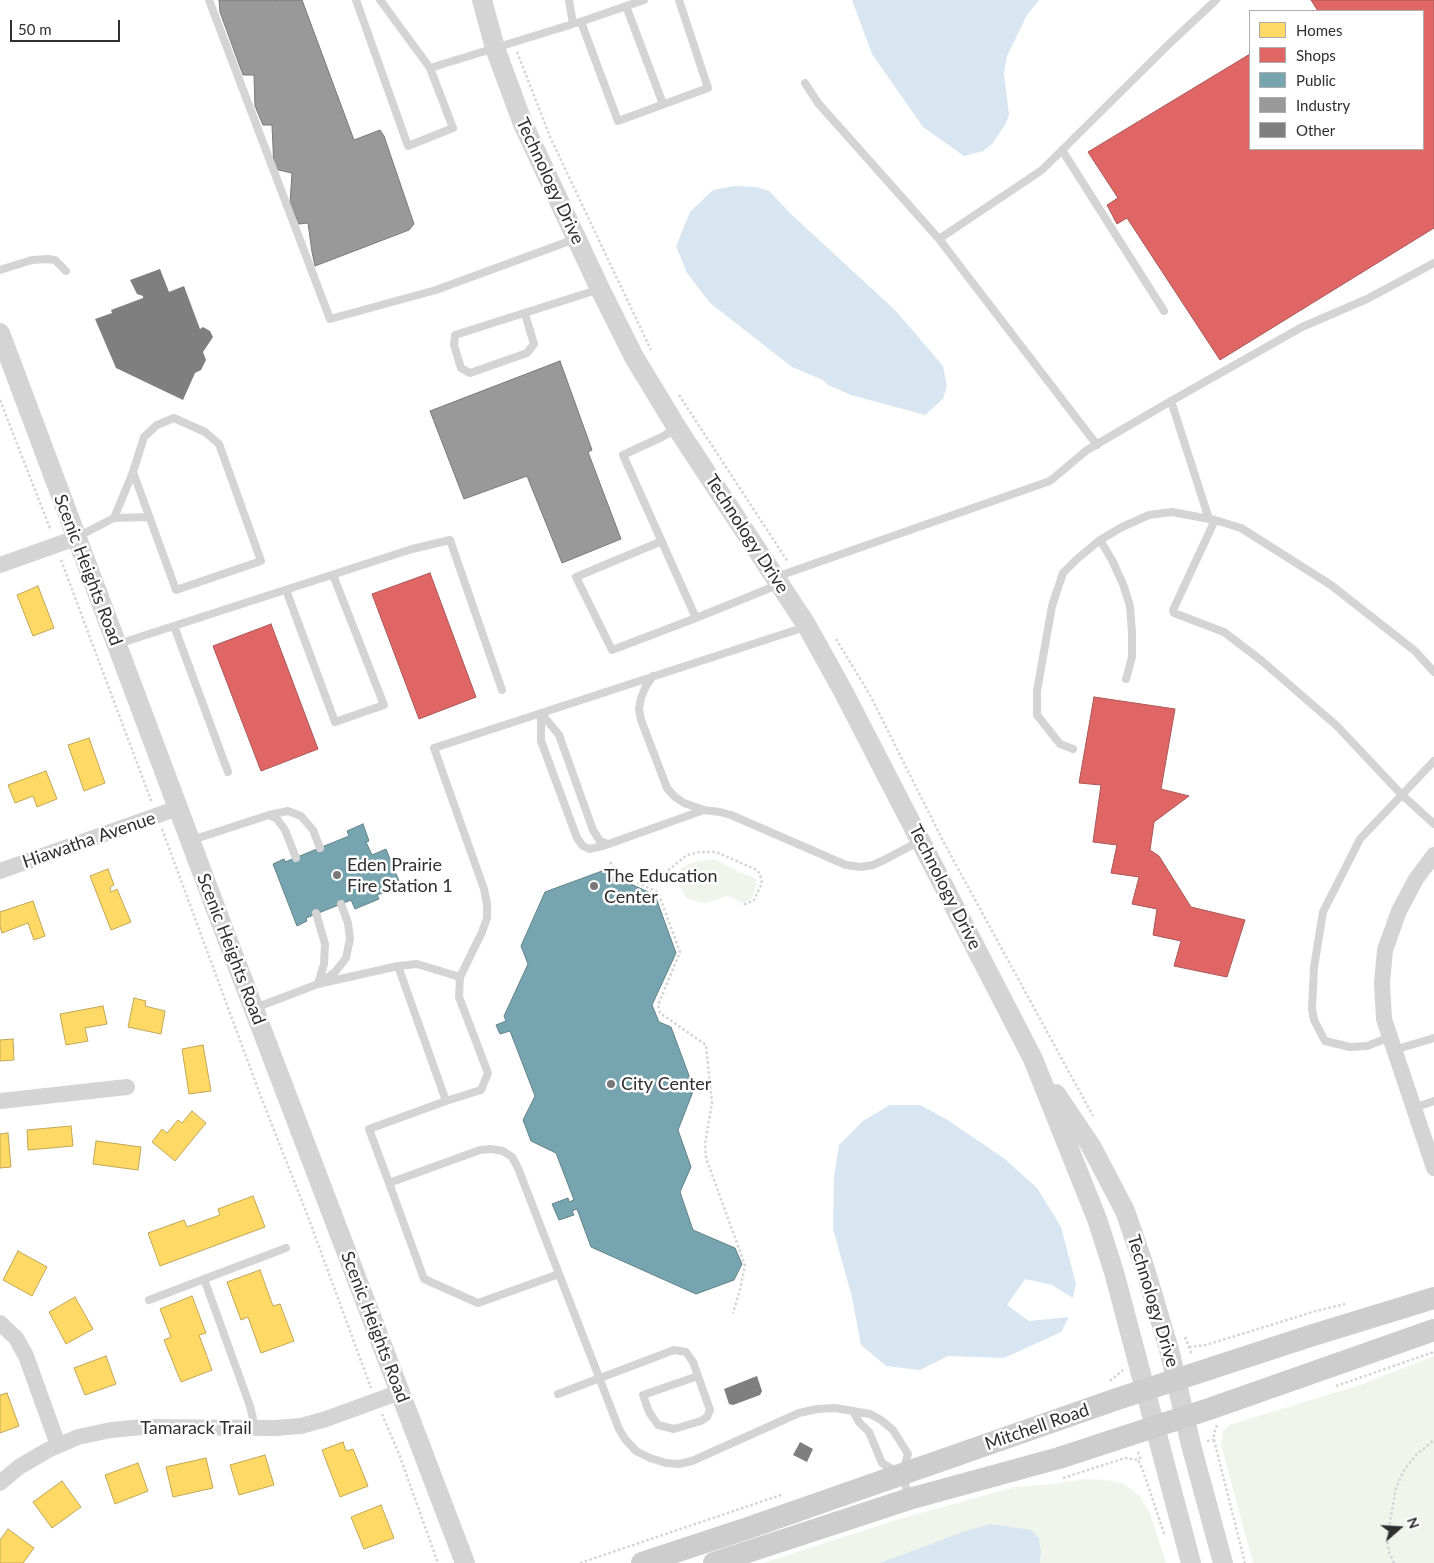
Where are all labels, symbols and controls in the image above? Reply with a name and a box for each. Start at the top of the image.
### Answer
scale bar [12,10,122,42]
legend [1249,10,1424,150]
text: 50 m [18,20,52,38]
text: Homes [1296,21,1342,39]
text: Shops [1296,46,1336,64]
text: Public [1296,71,1336,89]
text: Industry [1296,96,1350,114]
street label: Technology Drive [511,114,589,248]
text: Other [1296,121,1335,139]
street label: Technology Drive [701,471,793,597]
street label: Scenic Heights Road [49,491,127,649]
street label: Hiawatha Avenue [20,807,158,873]
street label: Technology Drive [904,821,986,953]
place label: Eden Prairie Fire Station 1 [347,854,453,896]
place label: The Education Center [604,865,718,908]
marker: Eden Prairie Fire Station 1 [331,869,343,881]
street label: Scenic Heights Road [192,870,270,1028]
marker: The Education Center [588,880,600,892]
place label: City Center [621,1073,711,1095]
marker: City Center [605,1078,617,1090]
street label: Technology Drive [1123,1232,1183,1370]
street label: Scenic Heights Road [336,1248,414,1406]
street label: Mitchell Road [982,1399,1092,1455]
street label: Tamarack Trail [140,1417,252,1439]
north arrow [1374,1503,1424,1553]
text: N [1404,1515,1423,1531]

